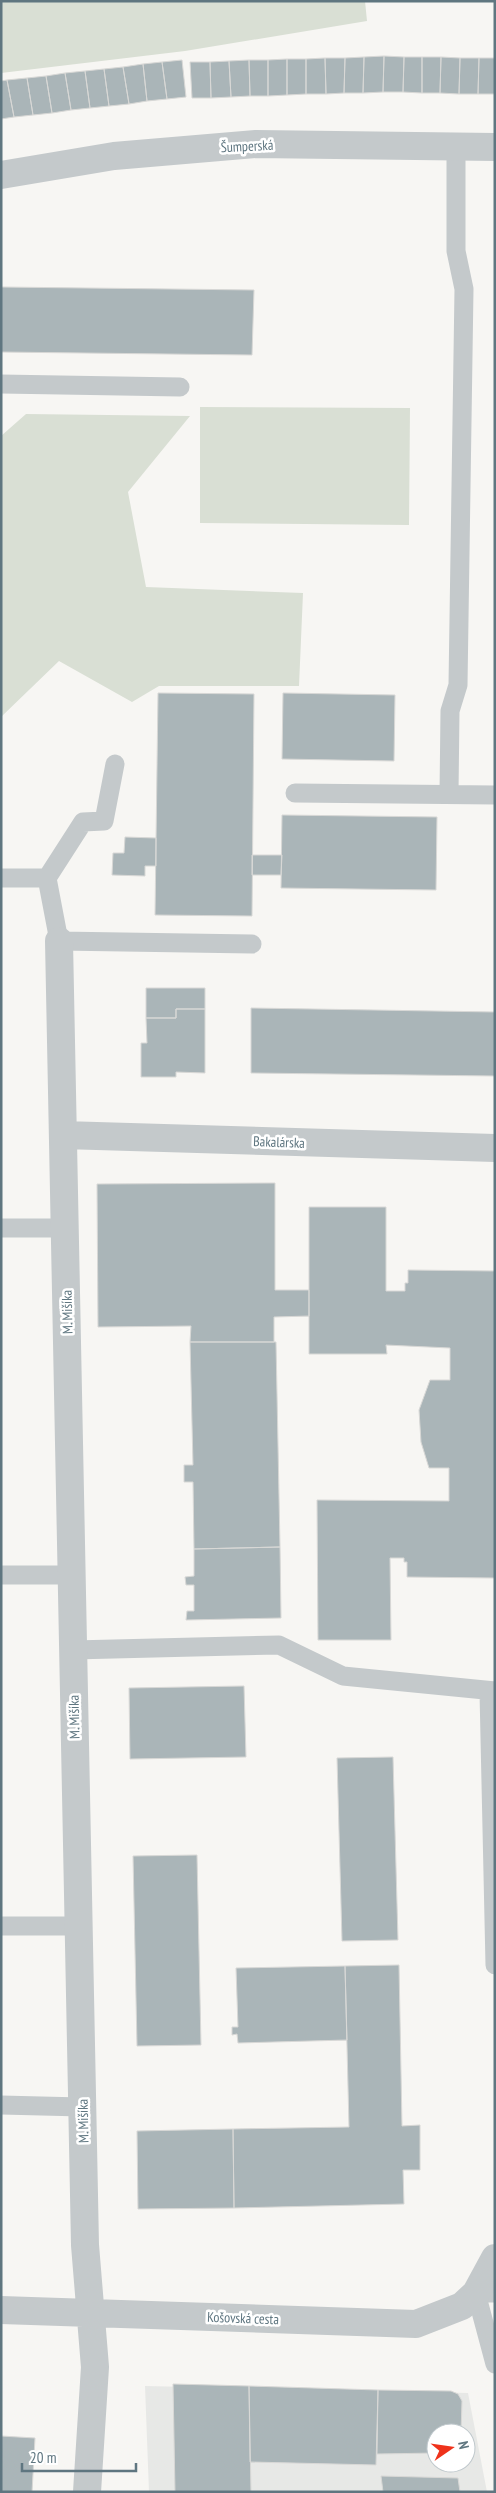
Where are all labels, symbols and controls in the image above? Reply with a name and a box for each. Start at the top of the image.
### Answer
street label: Šumperská [220,136,274,156]
street label: Bakalárska [253,1132,305,1152]
street label: M. Mišíka [58,1290,76,1334]
street label: M. Mišíka [65,1695,83,1739]
street label: M. Mišíka [74,2099,92,2143]
street label: Košovská cesta [207,2308,279,2328]
north arrow [426,2423,476,2473]
text: N [454,2439,473,2451]
scale bar [22,2440,136,2472]
text: 20 m [30,2448,56,2467]

